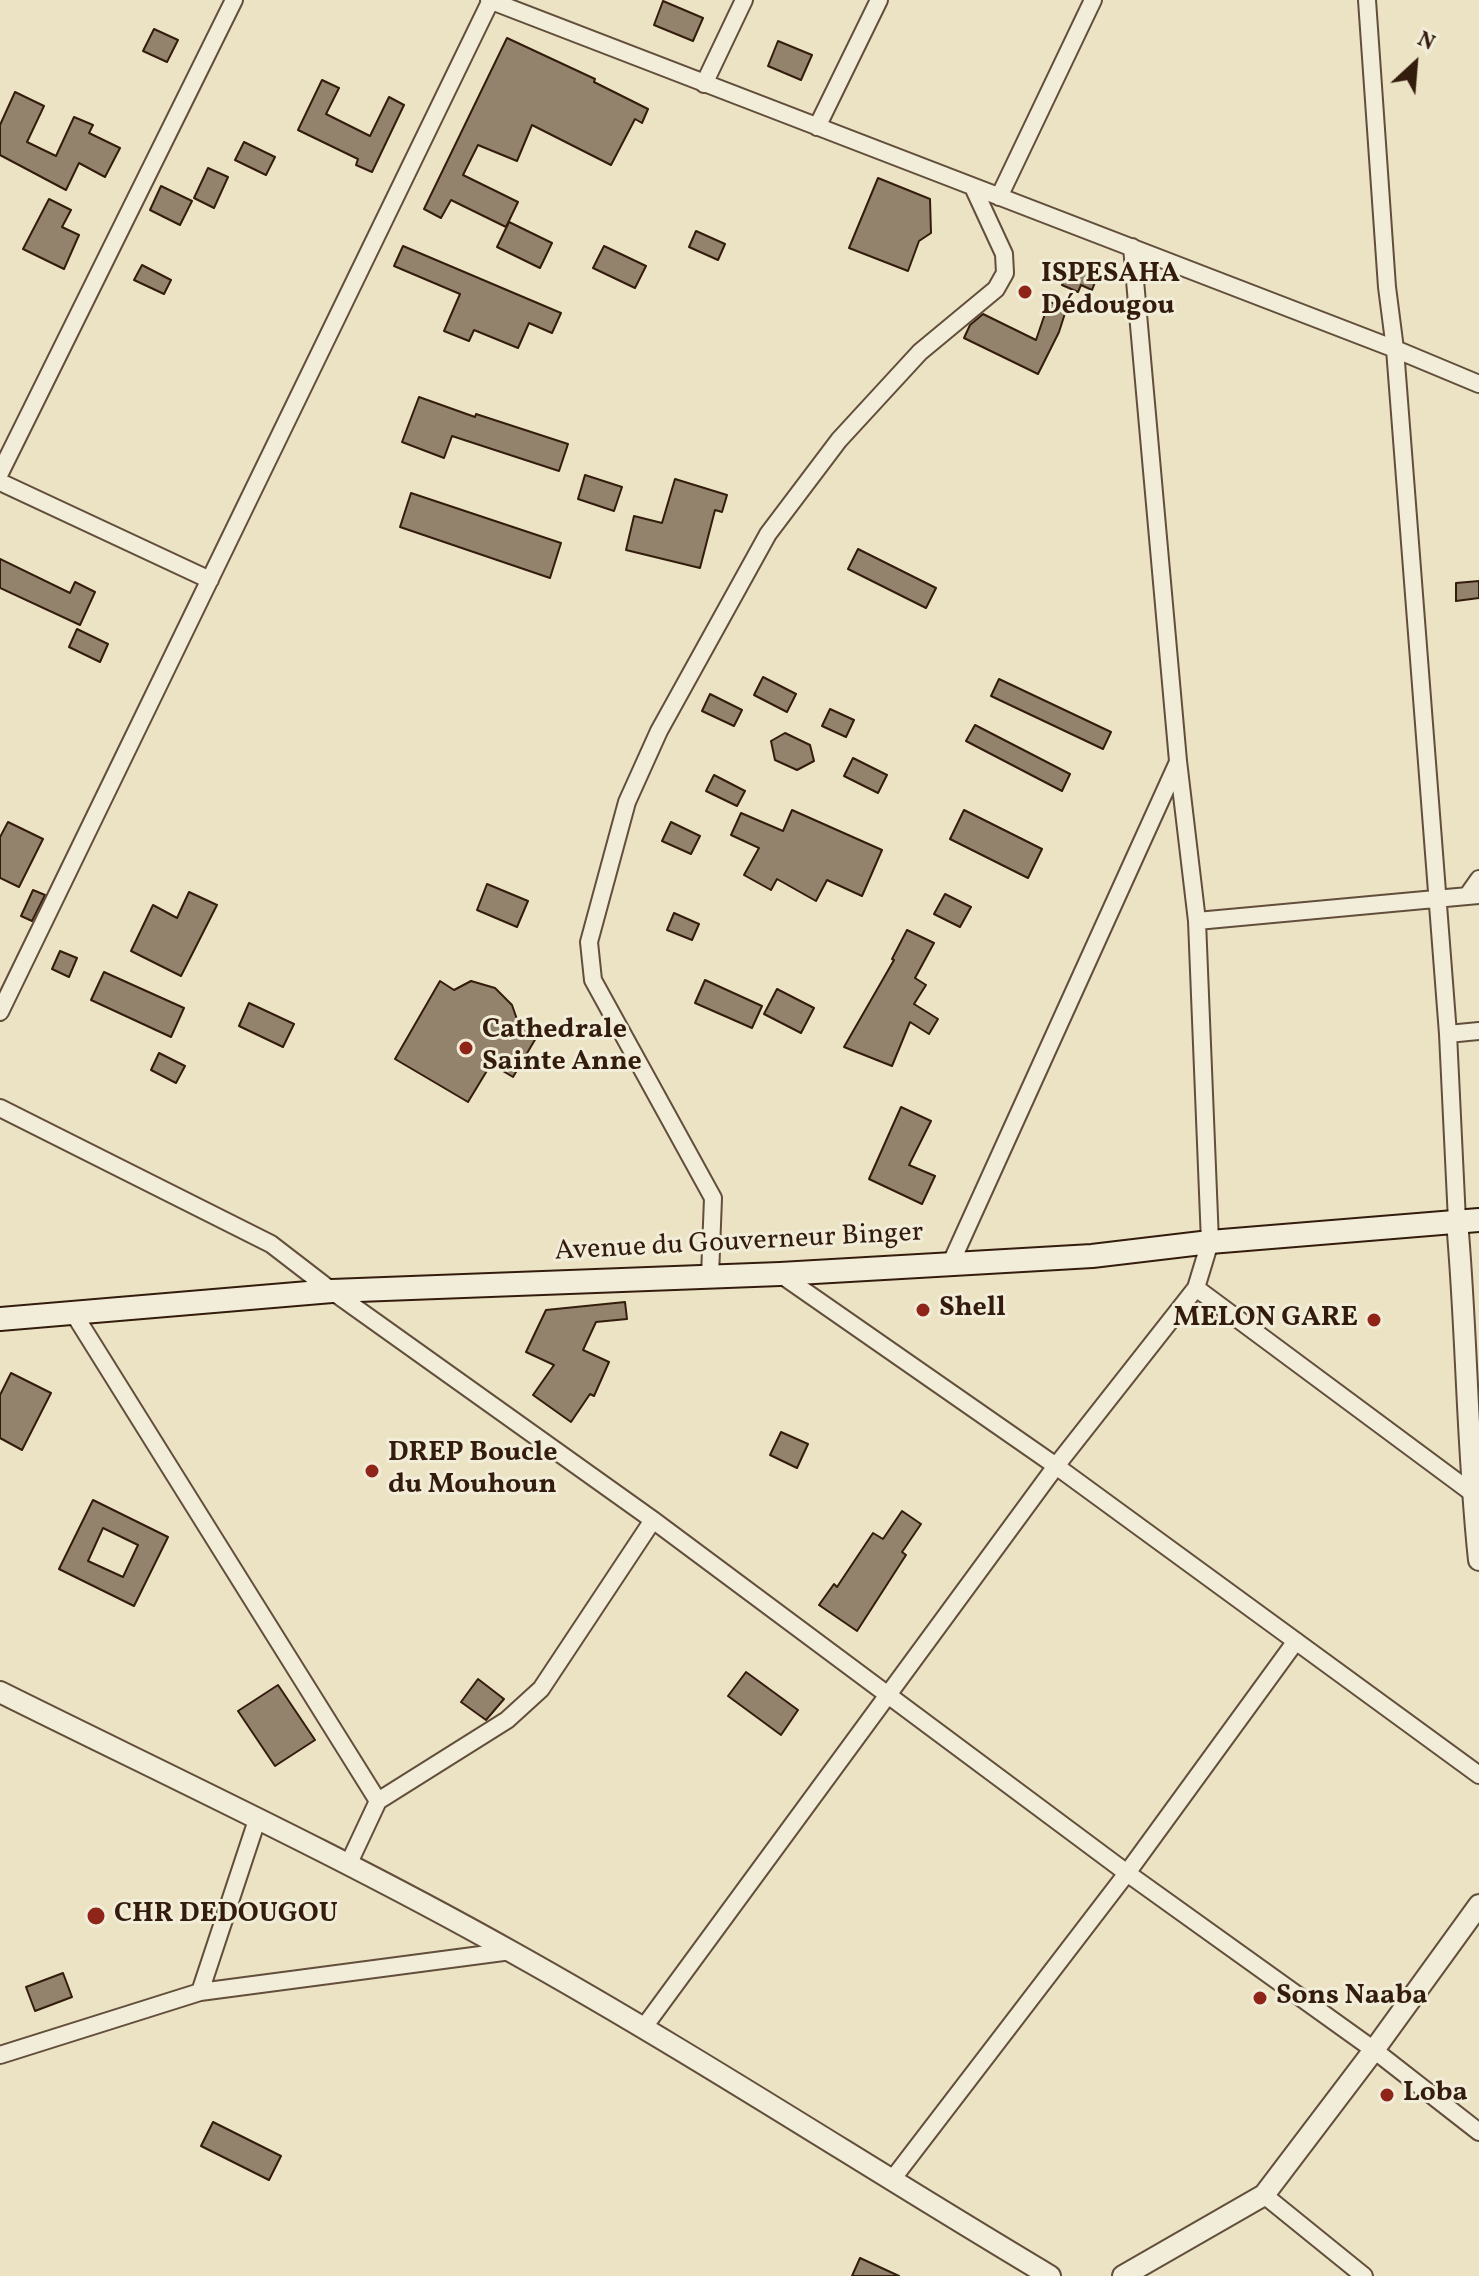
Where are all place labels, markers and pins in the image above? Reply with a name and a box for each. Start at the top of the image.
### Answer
place label: ISPESAHA Dédougou [1041,259,1180,325]
marker: ISPESAHA Dédougou [1016,283,1034,301]
place label: Cathedrale Sainte Anne [482,1015,642,1081]
marker: Cathedrale Sainte Anne [457,1039,475,1057]
place label: Shell [939,1293,1006,1327]
marker: Shell [914,1301,932,1319]
place label: MELON GARE [1173,1303,1358,1337]
marker: MELON GARE [1365,1311,1383,1329]
place label: DREP Boucle du Mouhoun [388,1438,558,1504]
marker: DREP Boucle du Mouhoun [363,1462,381,1480]
place label: CHR DEDOUGOU [114,1899,338,1933]
marker: CHR DEDOUGOU [85,1905,107,1927]
place label: Sons Naaba [1276,1981,1427,2015]
marker: Sons Naaba [1251,1989,1269,2007]
place label: Loba [1403,2078,1468,2112]
marker: Loba [1378,2086,1396,2104]

